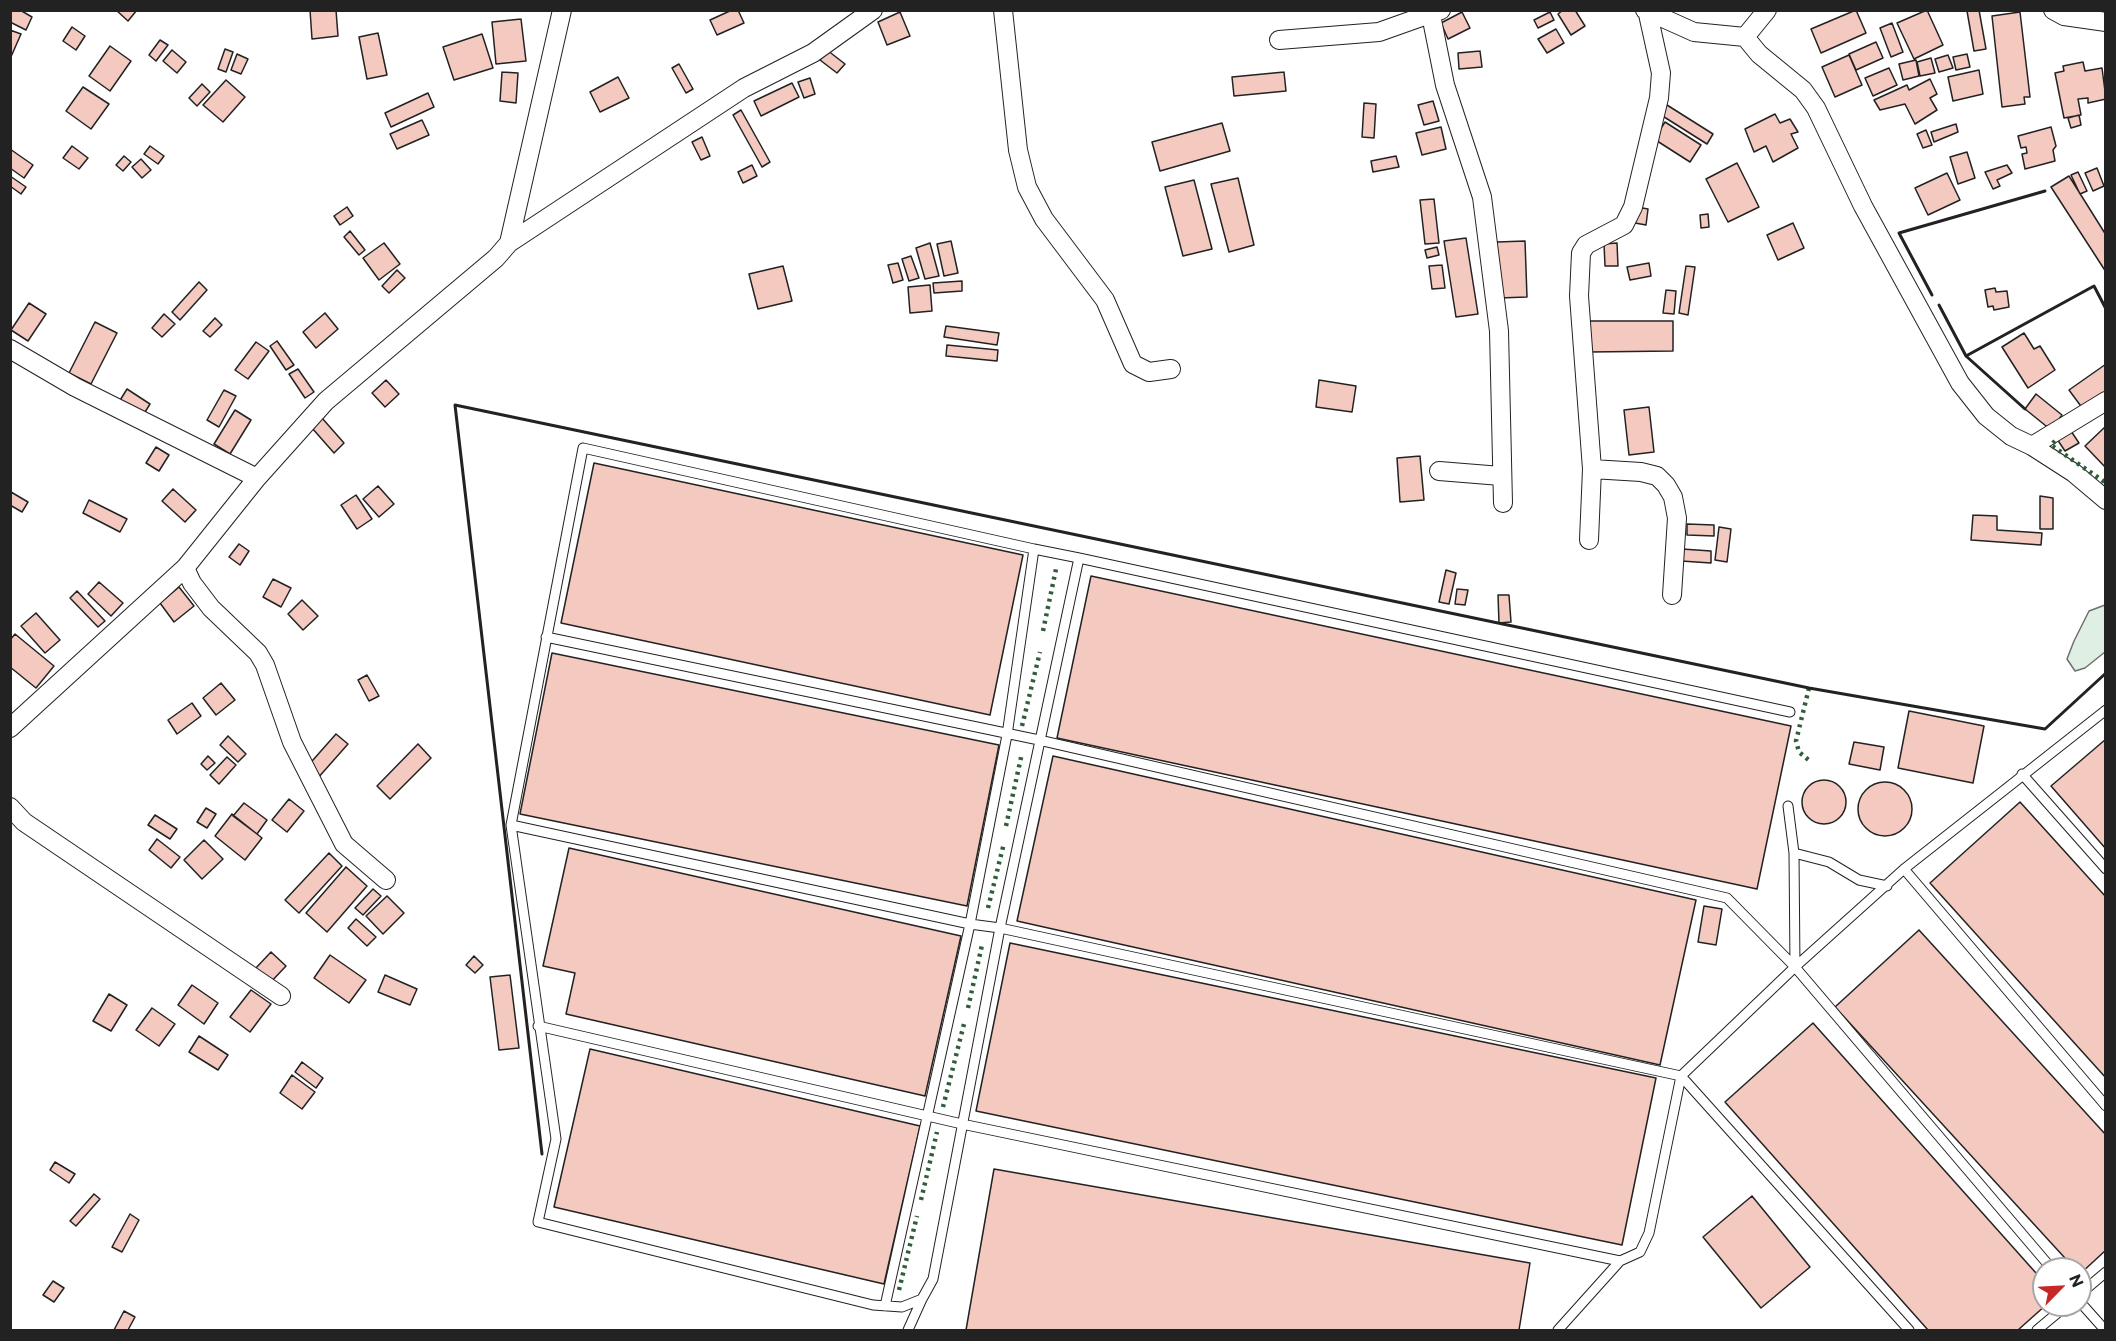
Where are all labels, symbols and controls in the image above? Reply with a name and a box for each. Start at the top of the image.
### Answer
north arrow [2032,1257,2092,1317]
text: N [2066,1271,2088,1290]

